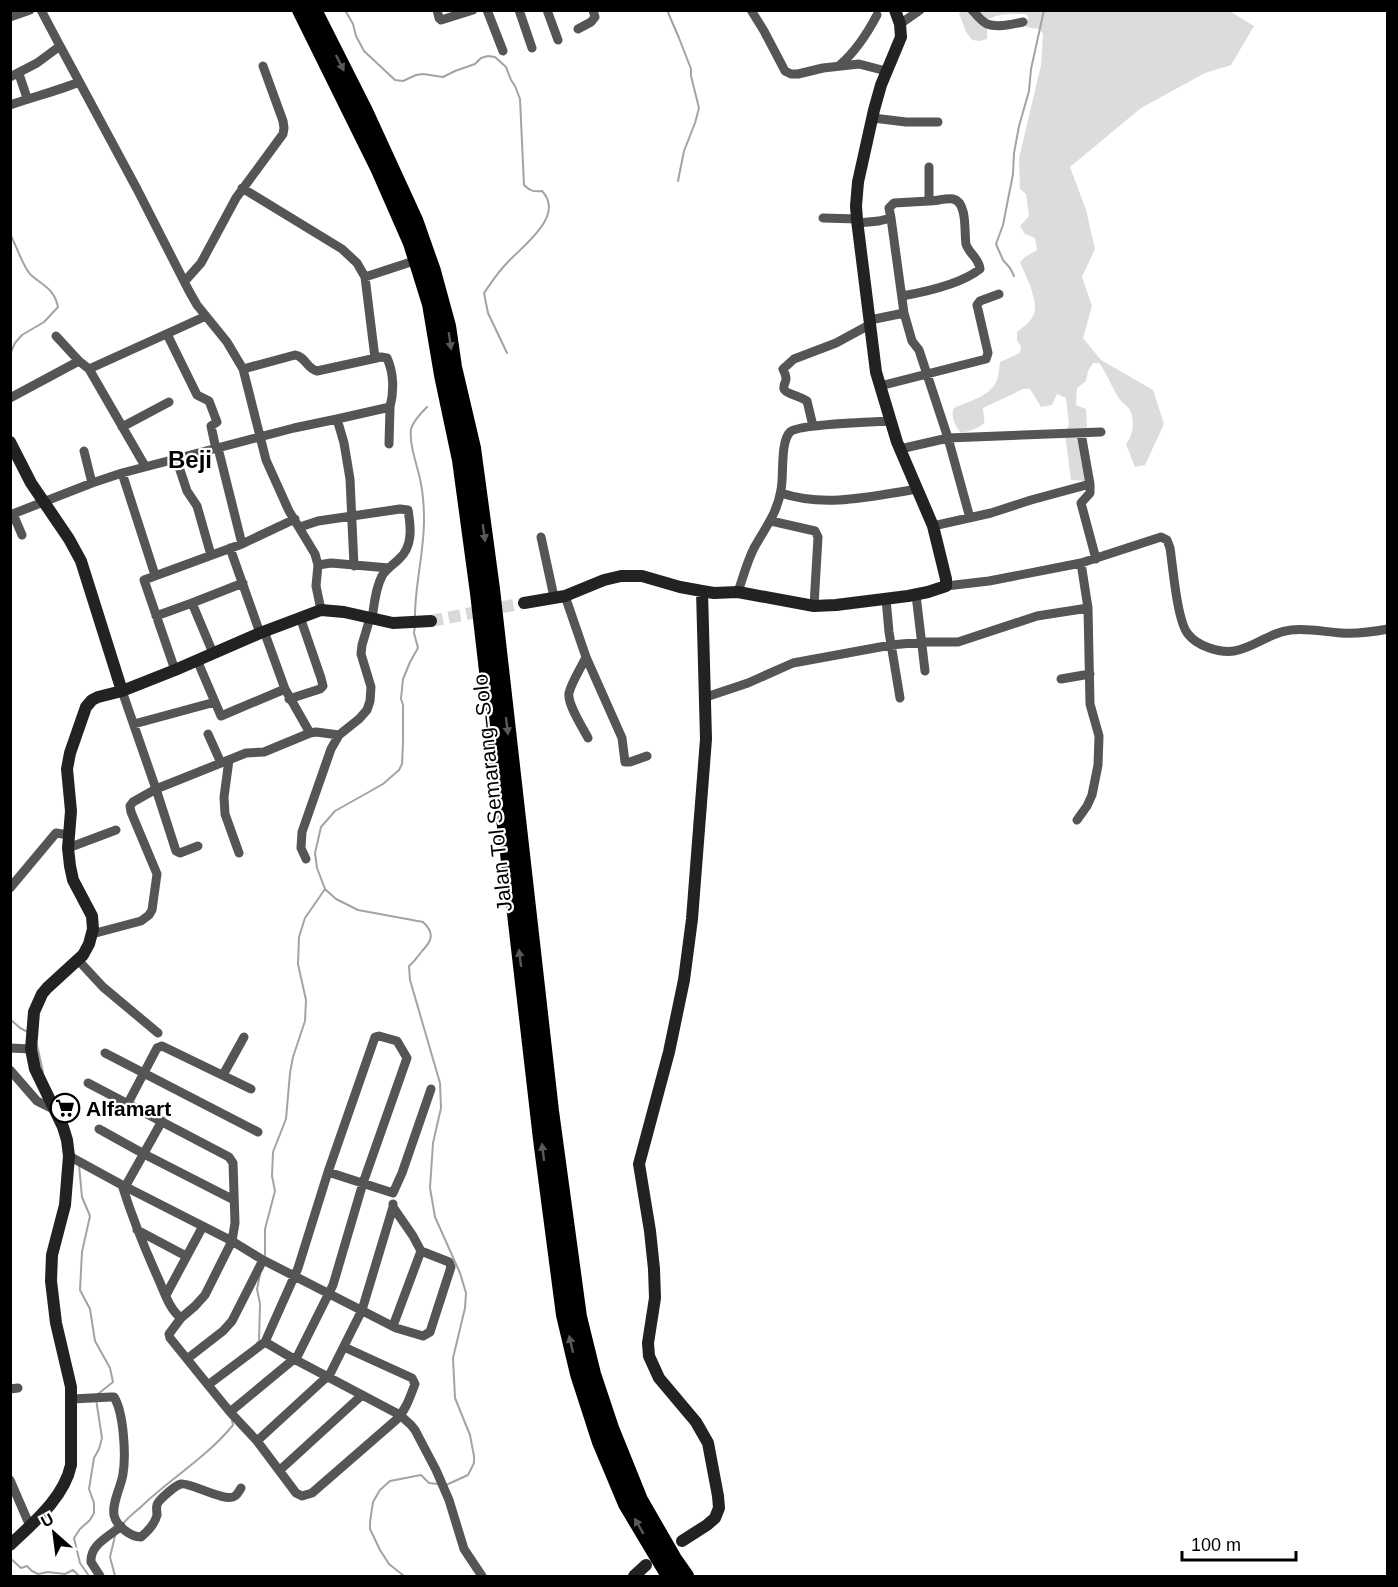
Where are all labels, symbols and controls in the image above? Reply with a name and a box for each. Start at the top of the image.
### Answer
one-way arrow [336,54,345,71]
one-way arrow [446,331,455,350]
district label: Beji [168,446,212,473]
one-way arrow [479,523,489,542]
street label: Jalan Tol Semarang–Solo [468,673,516,913]
one-way arrow [502,717,512,736]
one-way arrow [515,948,525,967]
supermarket icon: Alfamart [49,1092,81,1124]
place label: Alfamart [86,1097,171,1120]
one-way arrow [538,1142,548,1161]
one-way arrow [565,1335,575,1354]
north arrow [24,1503,84,1563]
text: U [38,1510,56,1530]
one-way arrow [634,1517,644,1534]
scale bar [1182,1524,1296,1562]
text: 100 m [1191,1535,1241,1555]

